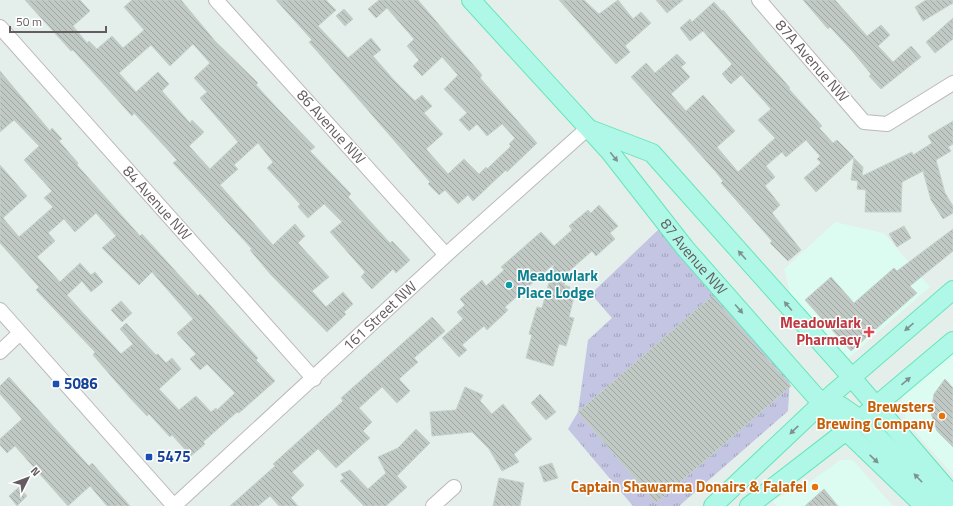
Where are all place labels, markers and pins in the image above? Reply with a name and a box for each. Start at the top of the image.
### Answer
place label: Meadowlark Place Lodge [517,264,598,304]
marker: Meadowlark Place Lodge [504,280,514,290]
place label: Meadowlark Pharmacy [780,311,861,351]
marker: Meadowlark Pharmacy [864,327,874,337]
place label: 5086 [64,372,98,395]
marker: 5086 [51,379,61,389]
place label: Brewsters Brewing Company [816,395,934,435]
marker: Brewsters Brewing Company [937,411,947,421]
place label: 5475 [157,445,191,468]
marker: 5475 [144,452,154,462]
place label: Captain Shawarma Donairs & Falafel [571,475,807,498]
marker: Captain Shawarma Donairs & Falafel [810,482,820,492]

